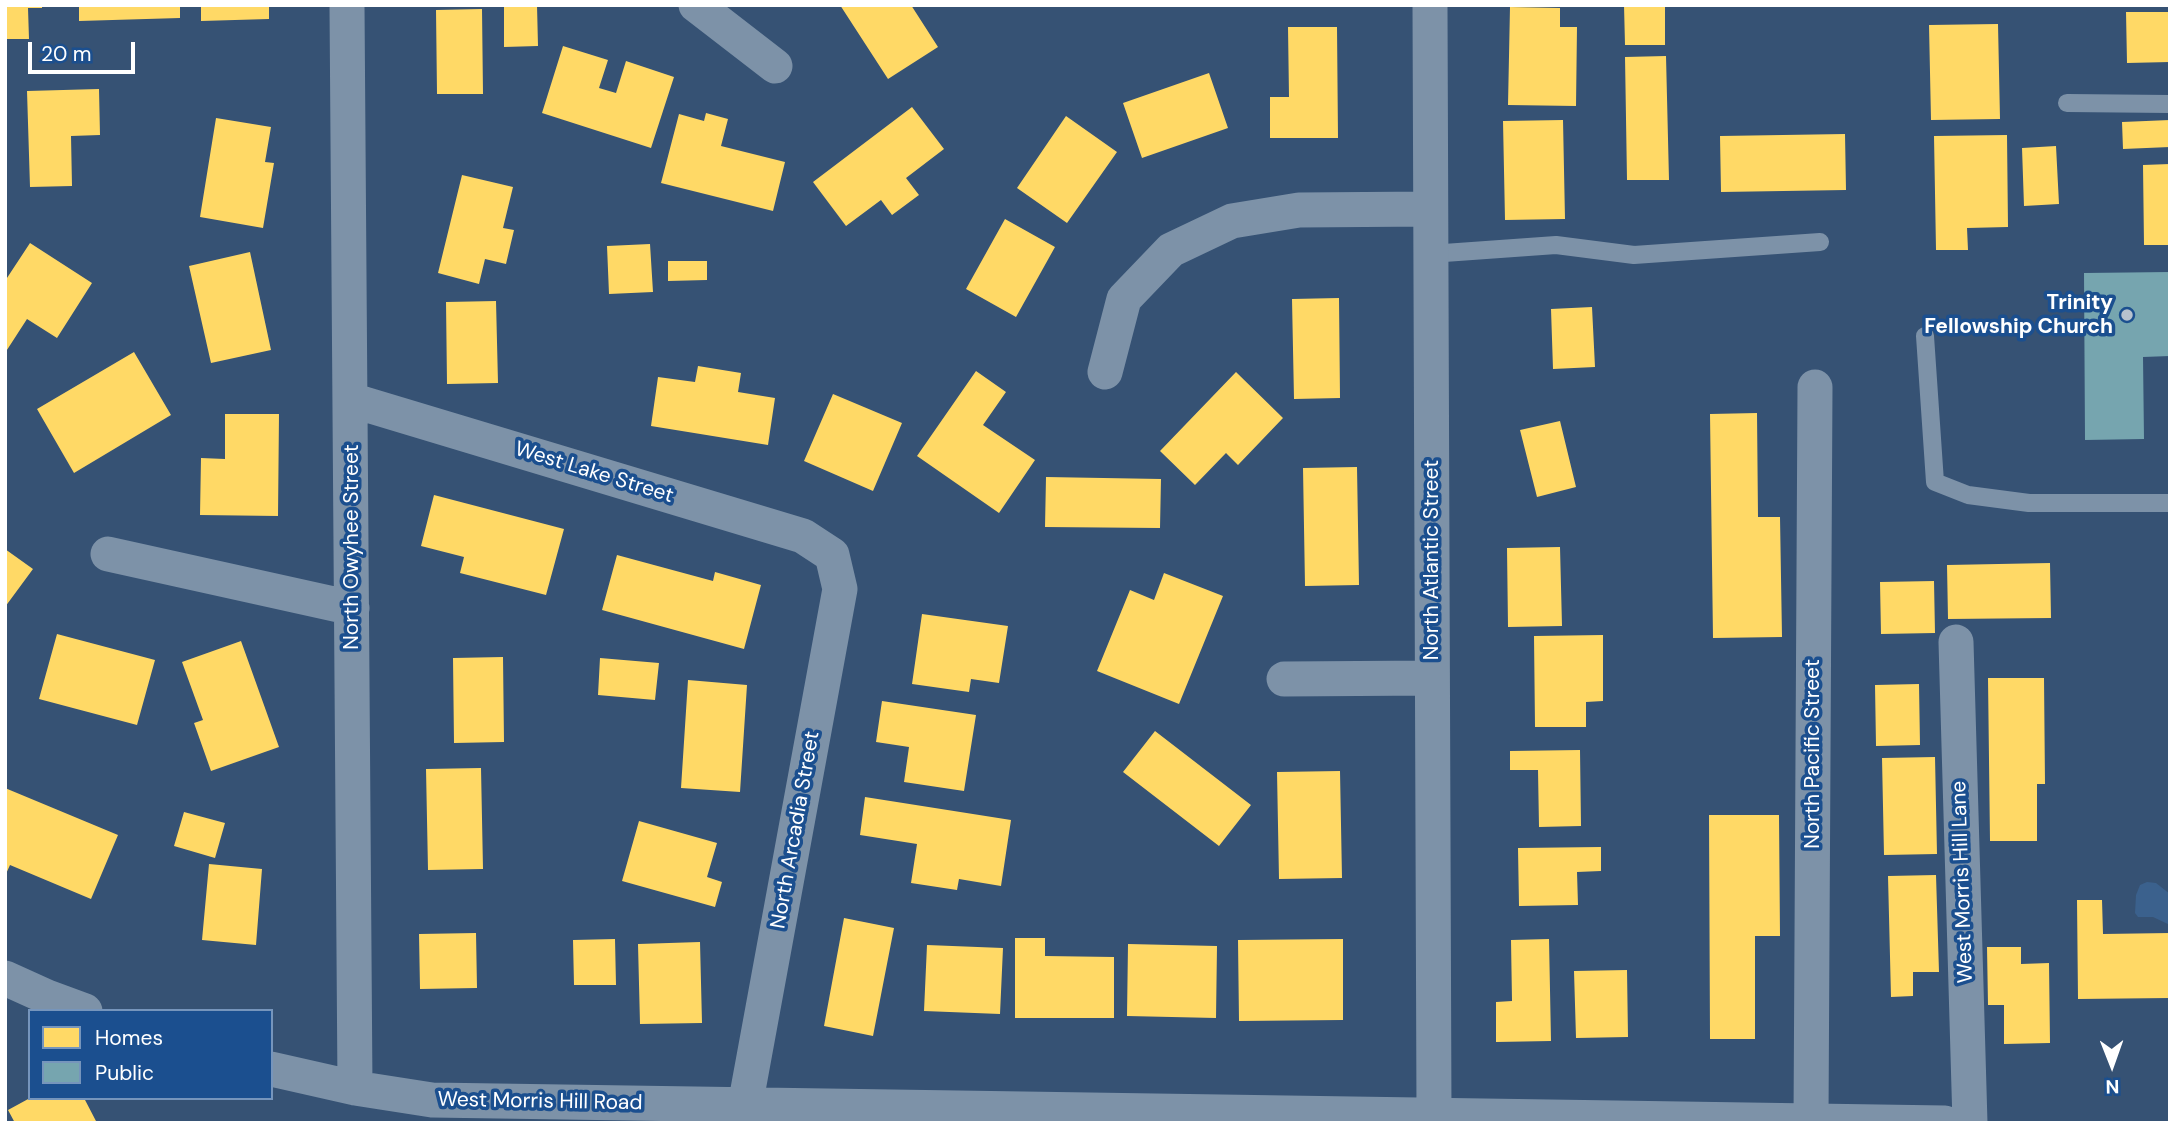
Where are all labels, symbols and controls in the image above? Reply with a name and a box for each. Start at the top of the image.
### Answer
scale bar [32,28,138,72]
text: 20 m [41,40,92,68]
place label: Trinity Fellowship Church [1924,290,2113,340]
marker: Trinity Fellowship Church [2119,307,2135,323]
street label: West Lake Street [512,437,676,509]
street label: North Owyhee Street [339,444,365,650]
street label: North Atlantic Street [1419,460,1445,660]
street label: North Pacific Street [1800,659,1826,849]
street label: North Arcadia Street [766,729,826,931]
street label: West Morris Hill Lane [1947,780,1979,984]
legend [28,1009,273,1100]
text: Homes [95,1024,163,1052]
north arrow [2077,1030,2147,1100]
text: Public [95,1059,154,1087]
text: N [2105,1074,2120,1099]
street label: West Morris Hill Road [437,1088,643,1116]

